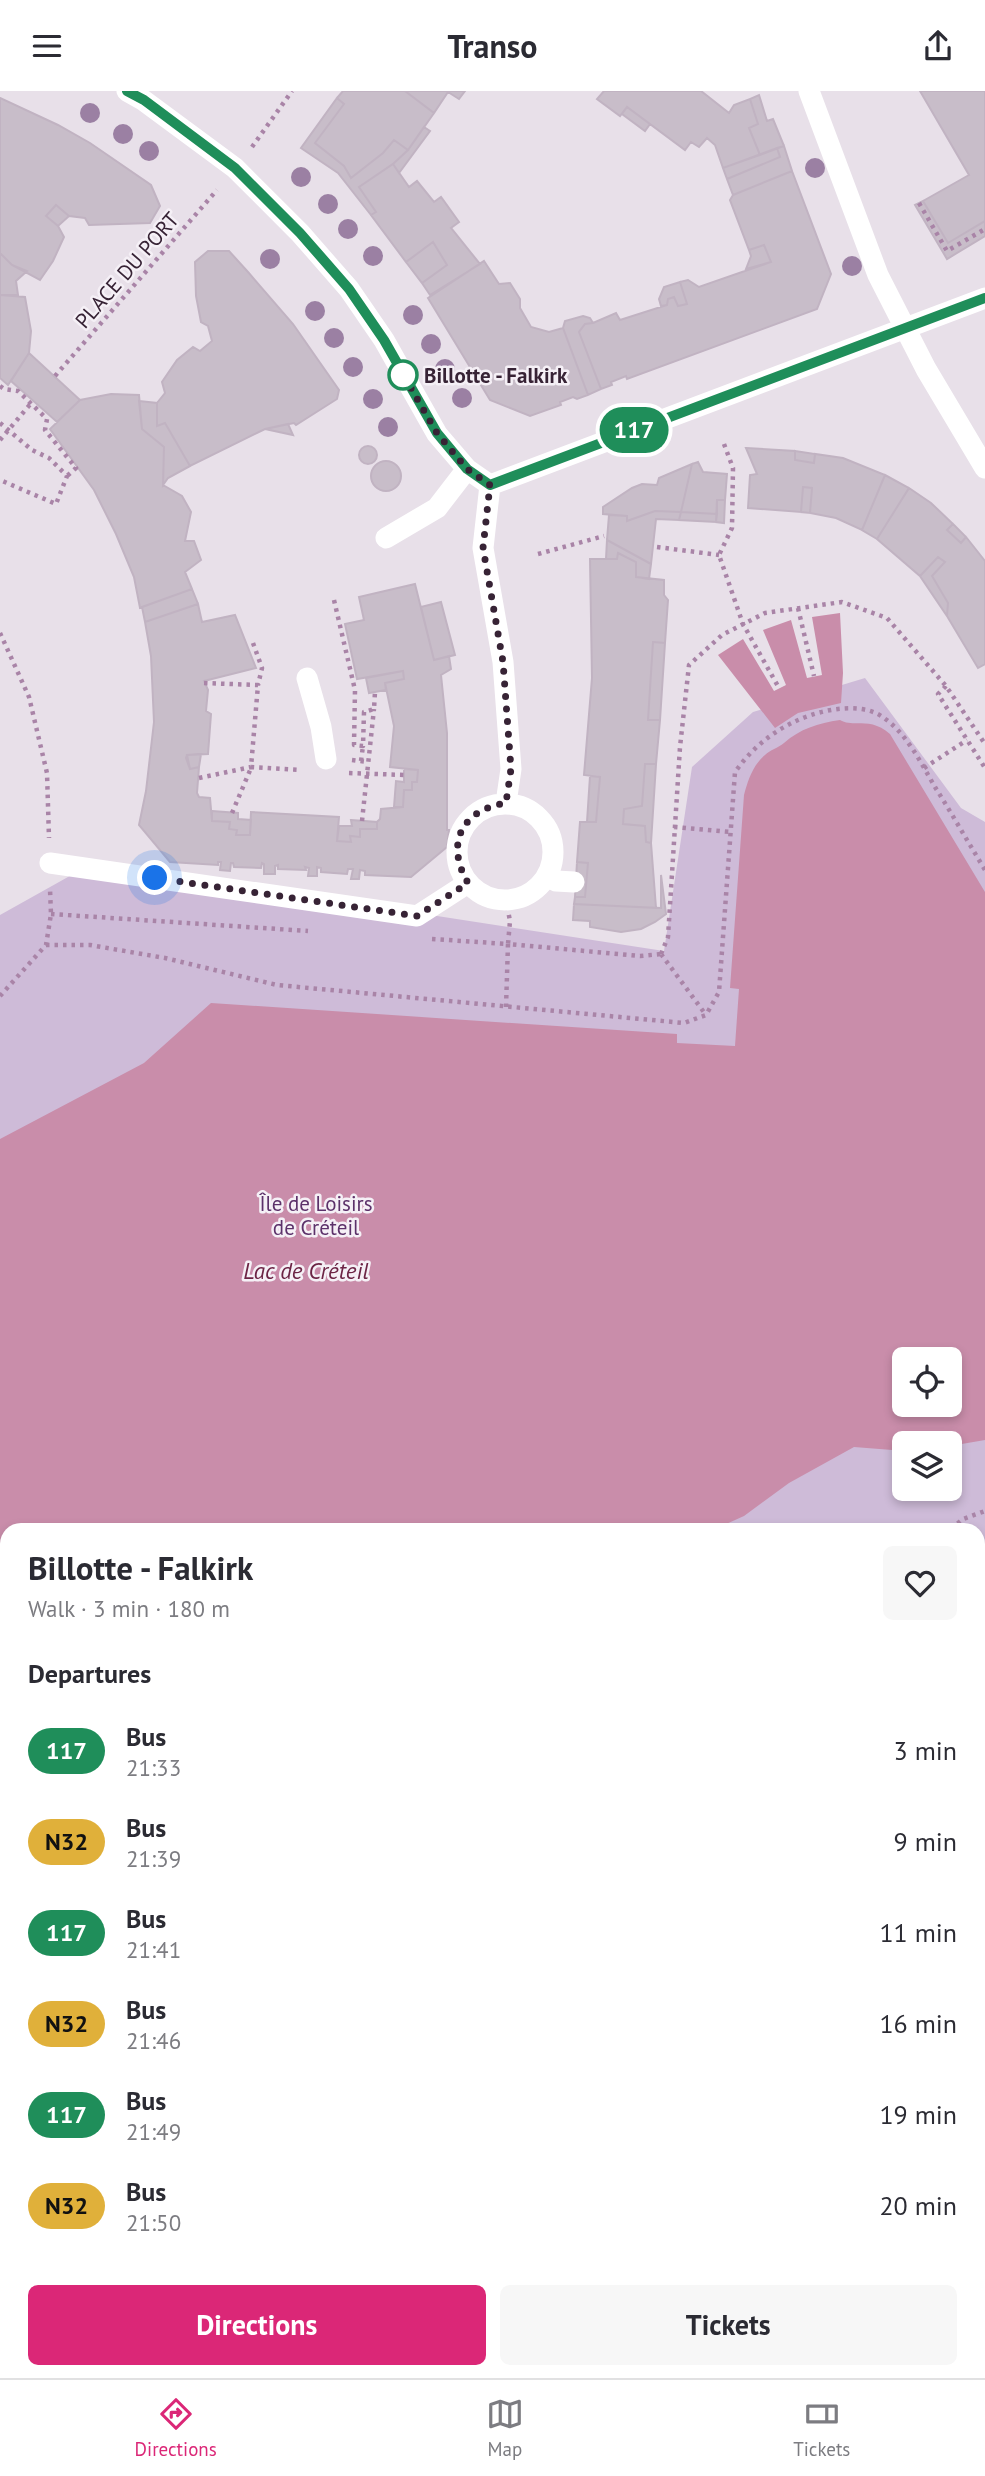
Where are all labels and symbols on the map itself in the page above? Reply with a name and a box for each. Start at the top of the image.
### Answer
street label: PLACE DU PORT [69,206,185,334]
marker: Billotte - Falkirk [388,360,418,390]
place label: Billotte - Falkirk [424,362,568,389]
line badge: 117 [594,407,674,453]
your location [137,860,172,895]
park label: Île de Loisirs de Créteil [258,1190,373,1241]
water label: Lac de Créteil [243,1256,369,1285]

